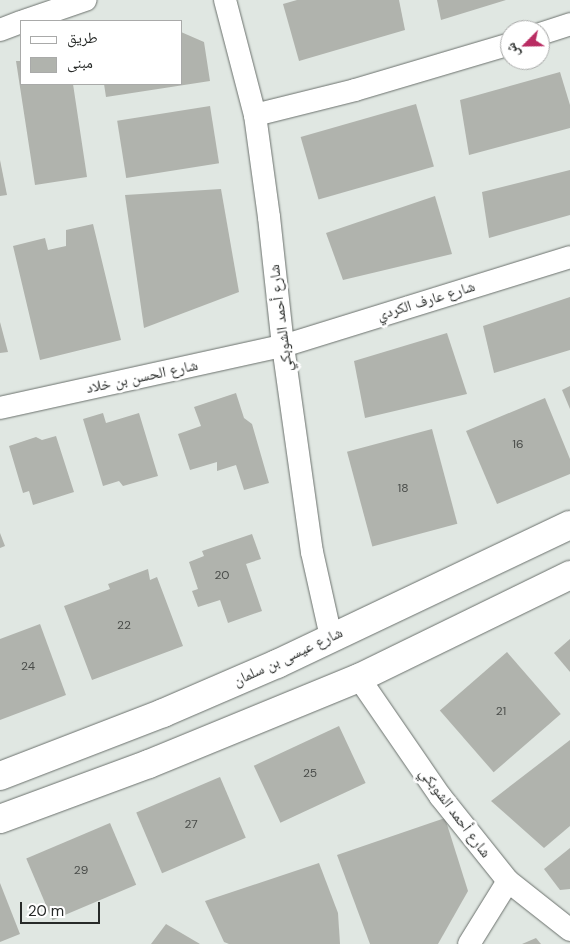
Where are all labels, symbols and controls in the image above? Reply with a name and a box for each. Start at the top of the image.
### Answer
legend [20,20,182,85]
north arrow [500,20,550,70]
text: طريق [67,28,98,48]
text: ش [501,40,523,61]
text: مبنى [67,53,93,73]
street label: شارع أحمد الشوبكي [265,263,297,373]
street label: شارع عارف الكردي [375,278,477,324]
street label: شارع الحسن بن خلاد [84,356,200,398]
house number: 16 [512,438,524,452]
house number: 18 [397,482,409,496]
house number: 20 [215,569,229,583]
house number: 22 [117,619,131,633]
street label: شارع عيسى بن سلمان [230,624,346,690]
house number: 24 [21,660,35,674]
house number: 21 [496,705,506,719]
street label: شارع أحمد الشوبكي [415,764,495,862]
house number: 25 [303,767,317,781]
house number: 27 [184,818,198,832]
house number: 29 [74,864,88,878]
scale bar [22,892,102,924]
text: 20 m [28,901,64,921]

